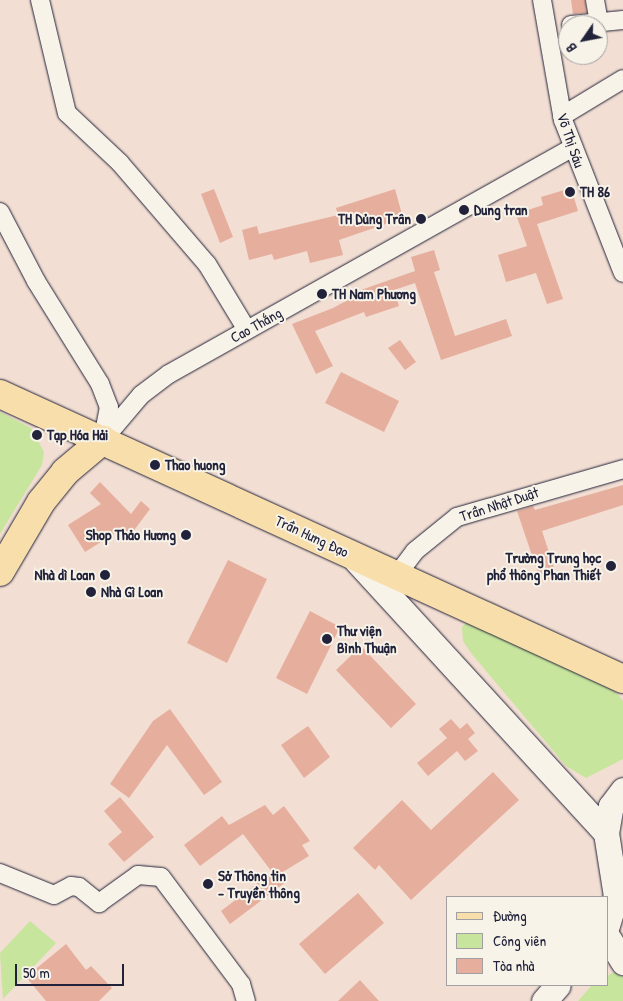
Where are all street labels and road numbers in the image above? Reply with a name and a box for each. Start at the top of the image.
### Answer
street label: Võ Thị Sáu [553,110,589,170]
street label: Cao Thắng [227,303,285,347]
street label: Trần Nhật Duật [457,483,541,525]
street label: Trần Hưng Đạo [272,511,352,561]

